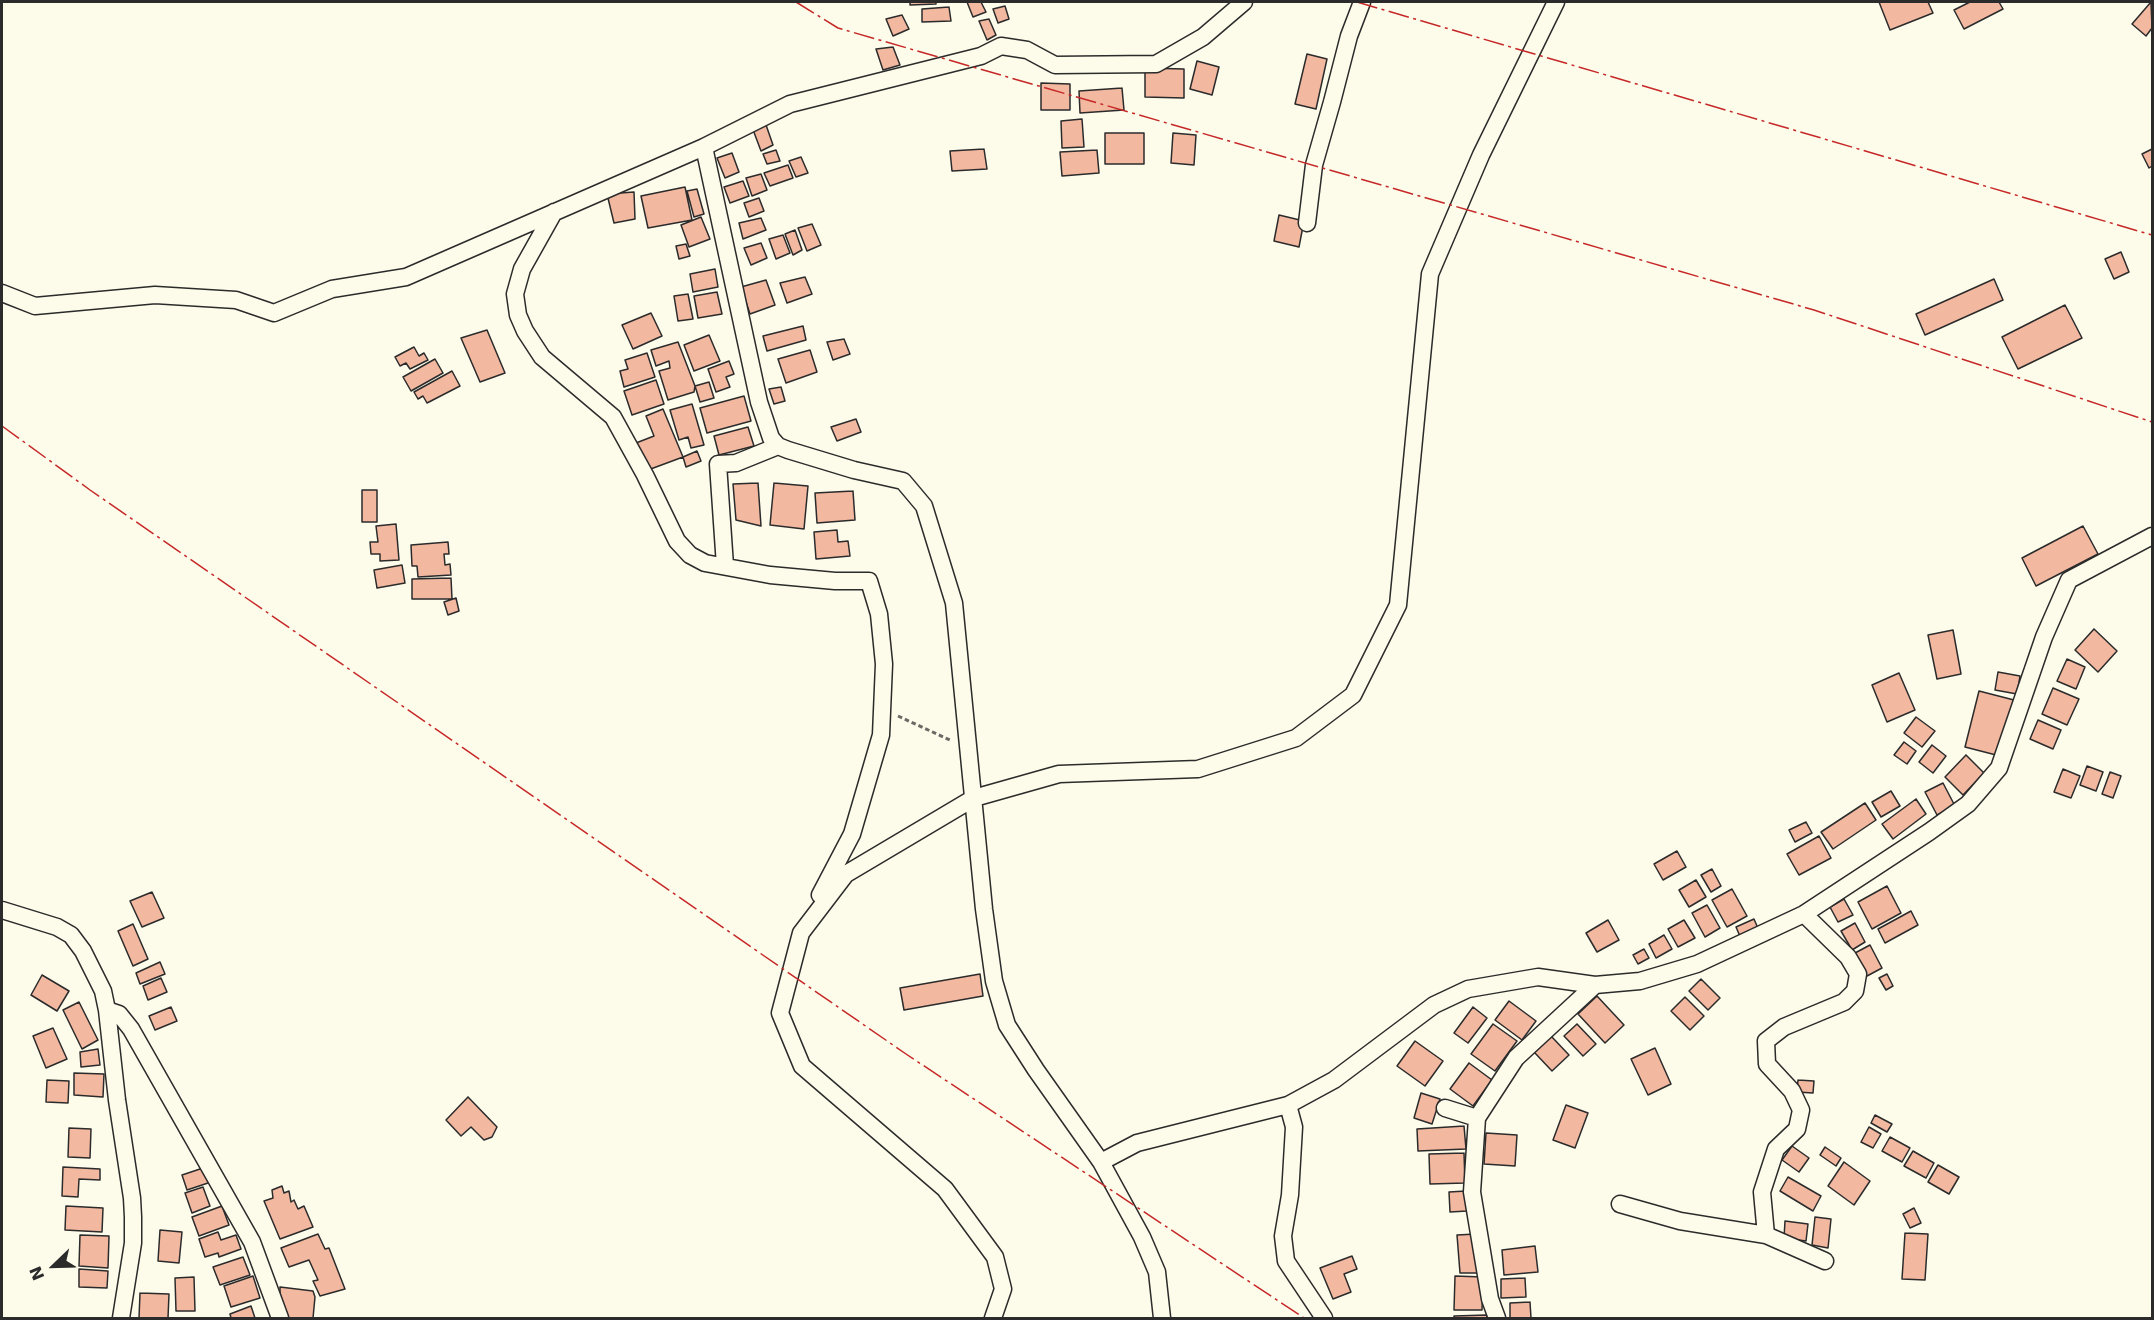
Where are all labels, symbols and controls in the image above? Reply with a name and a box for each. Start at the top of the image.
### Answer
north arrow [24,1236,84,1296]
text: N [26,1263,48,1283]

